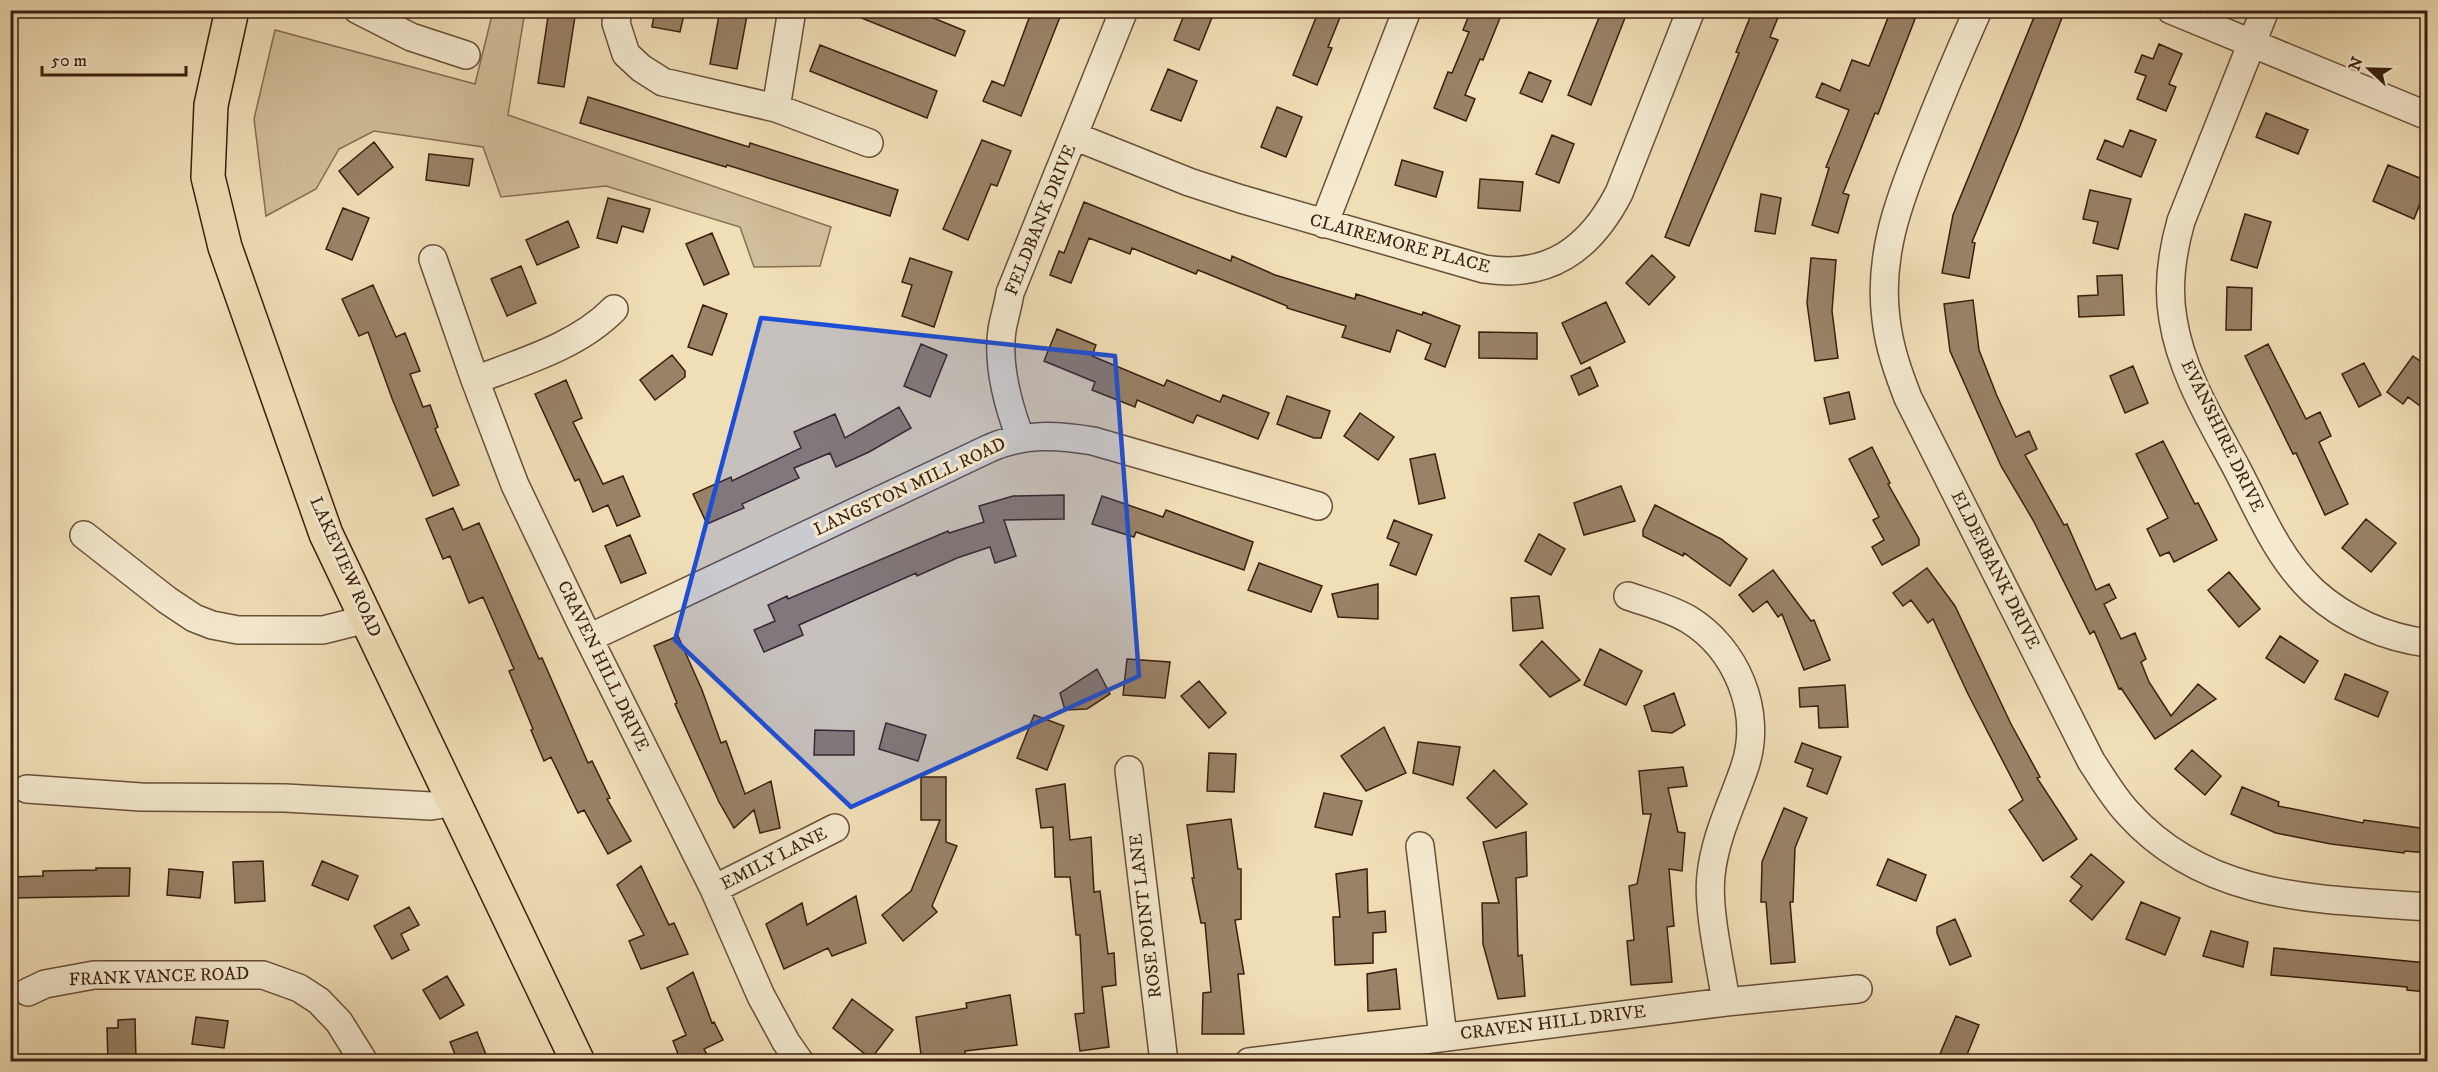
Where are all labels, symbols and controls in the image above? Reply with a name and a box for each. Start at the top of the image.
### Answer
scale bar [42,39,186,77]
north arrow [2339,39,2399,99]
text: 50 m [51,50,87,72]
text: N [2344,54,2368,74]
street label: FELDBANK DRIVE [1001,141,1081,299]
street label: CLAIREMORE PLACE [1307,209,1493,279]
street label: EVANSHIRE DRIVE [2176,356,2269,516]
street label: LANGSTON MILL ROAD [811,433,1009,541]
street label: ELDERBANK DRIVE [1946,487,2045,653]
street label: LAKEVIEW ROAD [304,493,386,641]
street label: CRAVEN HILL DRIVE [552,577,654,755]
street label: EMILY LANE [717,823,831,895]
street label: ROSE POINT LANE [1125,832,1167,1000]
street label: FRANK VANCE ROAD [68,963,250,991]
street label: CRAVEN HILL DRIVE [1459,1001,1647,1045]

